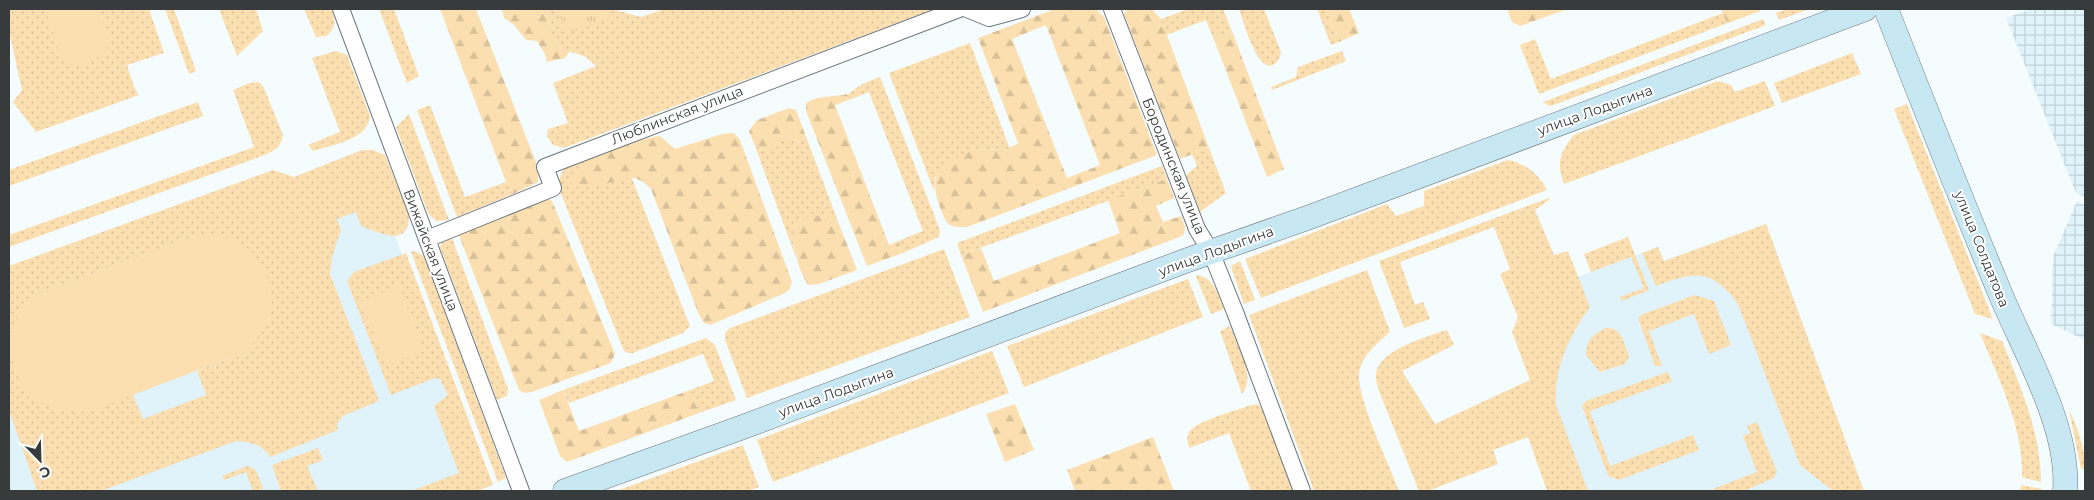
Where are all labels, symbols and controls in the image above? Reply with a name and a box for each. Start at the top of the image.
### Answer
street label: Люблинская улица [608,81,746,149]
street label: улица Лодыгина [1534,81,1655,140]
street label: Бородинская улица [1138,95,1210,237]
street label: Вижайская улица [399,186,463,314]
street label: улица Солдатова [1950,187,2014,310]
street label: улица Лодыгина [1155,222,1276,281]
street label: улица Лодыгина [775,363,896,422]
north arrow [15,435,65,485]
text: С [37,462,53,482]

